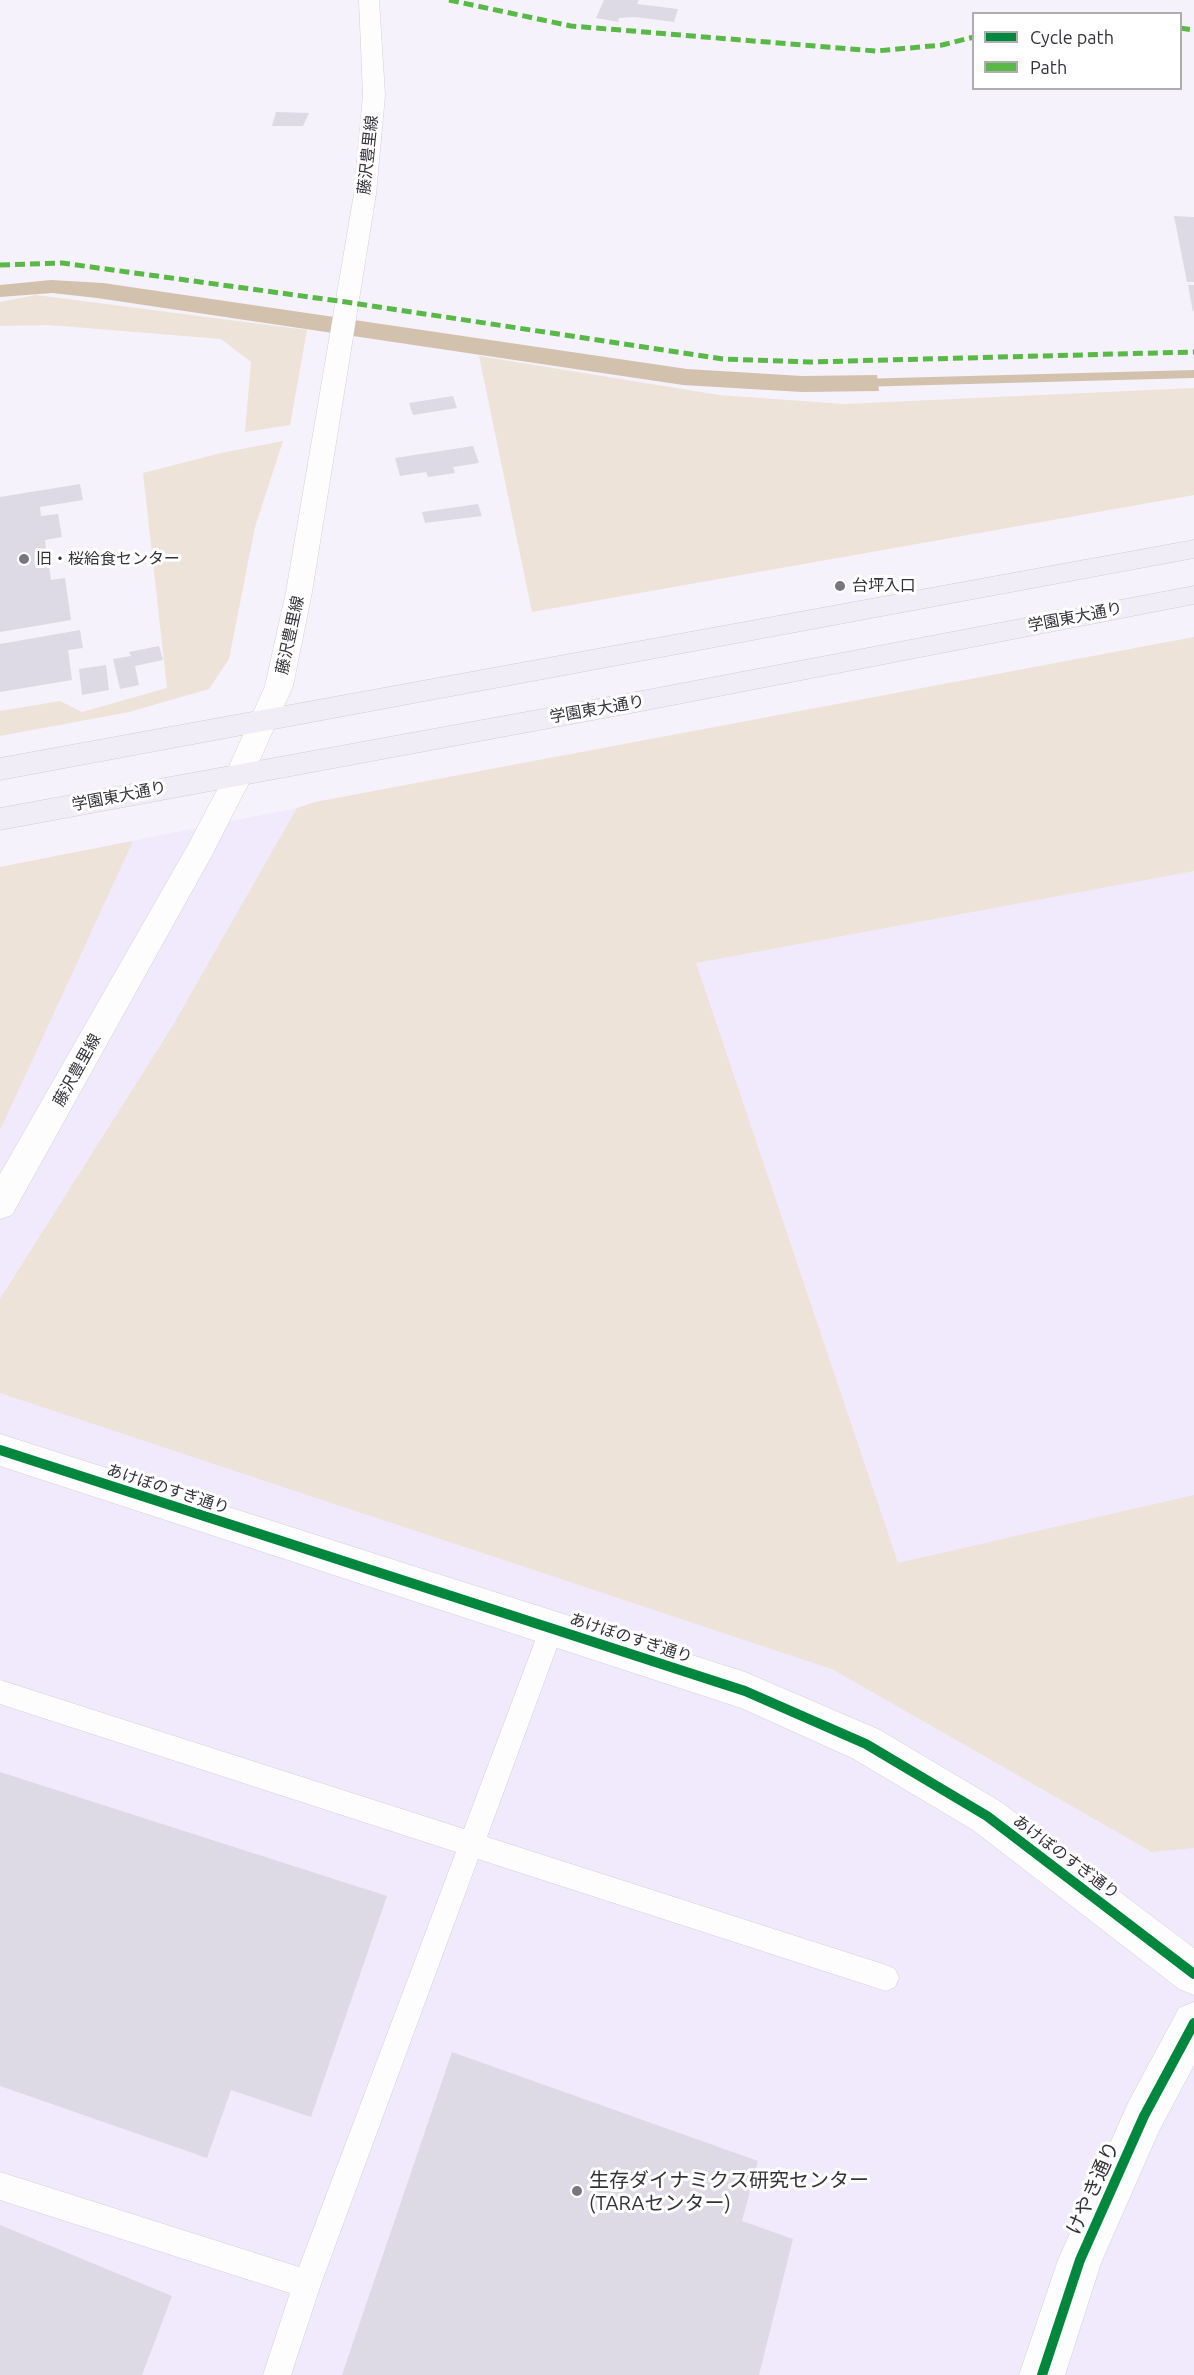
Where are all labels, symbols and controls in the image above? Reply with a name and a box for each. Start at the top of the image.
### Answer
legend [972,12,1182,90]
text: Cycle path [1030,27,1114,47]
text: Path [1030,57,1067,77]
street label: 藤沢豊里線 [354,114,382,196]
place label: 旧・桜給食センター [36,549,180,569]
marker: 旧・桜給食センター [17,552,31,566]
place label: 台坪入口 [852,576,916,596]
marker: 台坪入口 [833,579,847,593]
street label: 藤沢豊里線 [272,594,308,676]
street label: 学園東大通り [1026,598,1124,636]
street label: 学園東大通り [548,691,646,727]
street label: 学園東大通り [70,777,168,815]
street label: 藤沢豊里線 [49,1030,105,1110]
street label: あけぼのすぎ通り [104,1460,232,1518]
street label: あけぼのすぎ通り [567,1609,695,1667]
street label: あけぼのすぎ通り [1009,1811,1123,1903]
street label: けやき通り [1062,2137,1124,2239]
place label: 生存ダイナミクス研究センター (TARAセンター) [589,2168,869,2215]
marker: 生存ダイナミクス研究センター (TARAセンター) [570,2184,584,2198]

